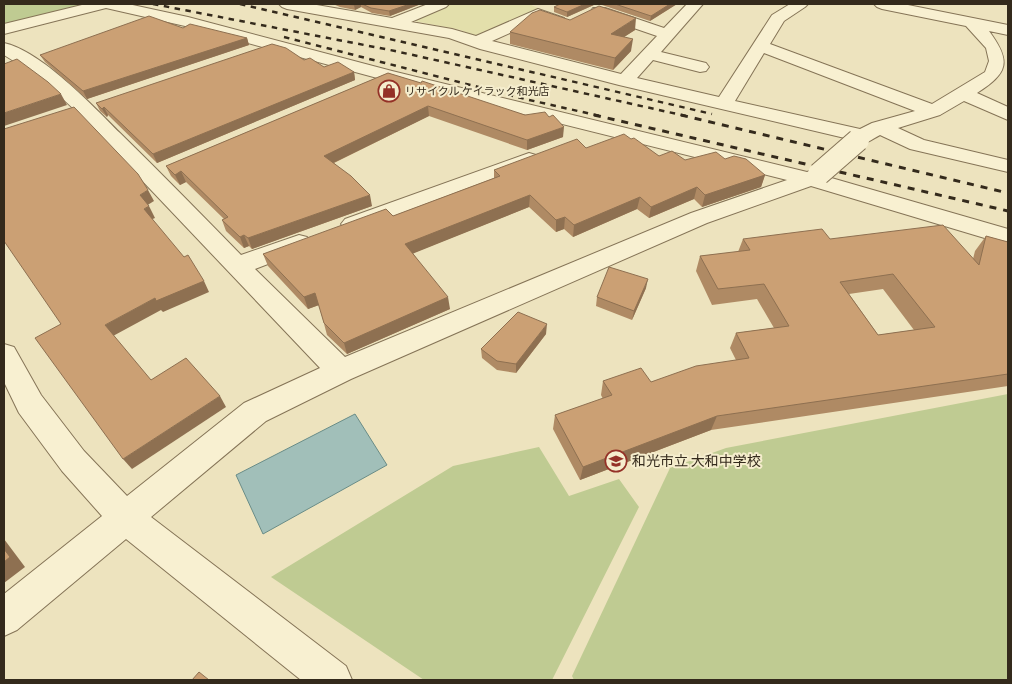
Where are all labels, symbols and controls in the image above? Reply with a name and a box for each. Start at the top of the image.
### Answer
shop icon: リサイクル ケイラック和光店 [377,79,401,103]
place label: リサイクル ケイラック和光店 [405,85,549,98]
school or university icon: 和光市立 大和中学校 [604,449,628,473]
place label: 和光市立 大和中学校 [632,453,761,470]

